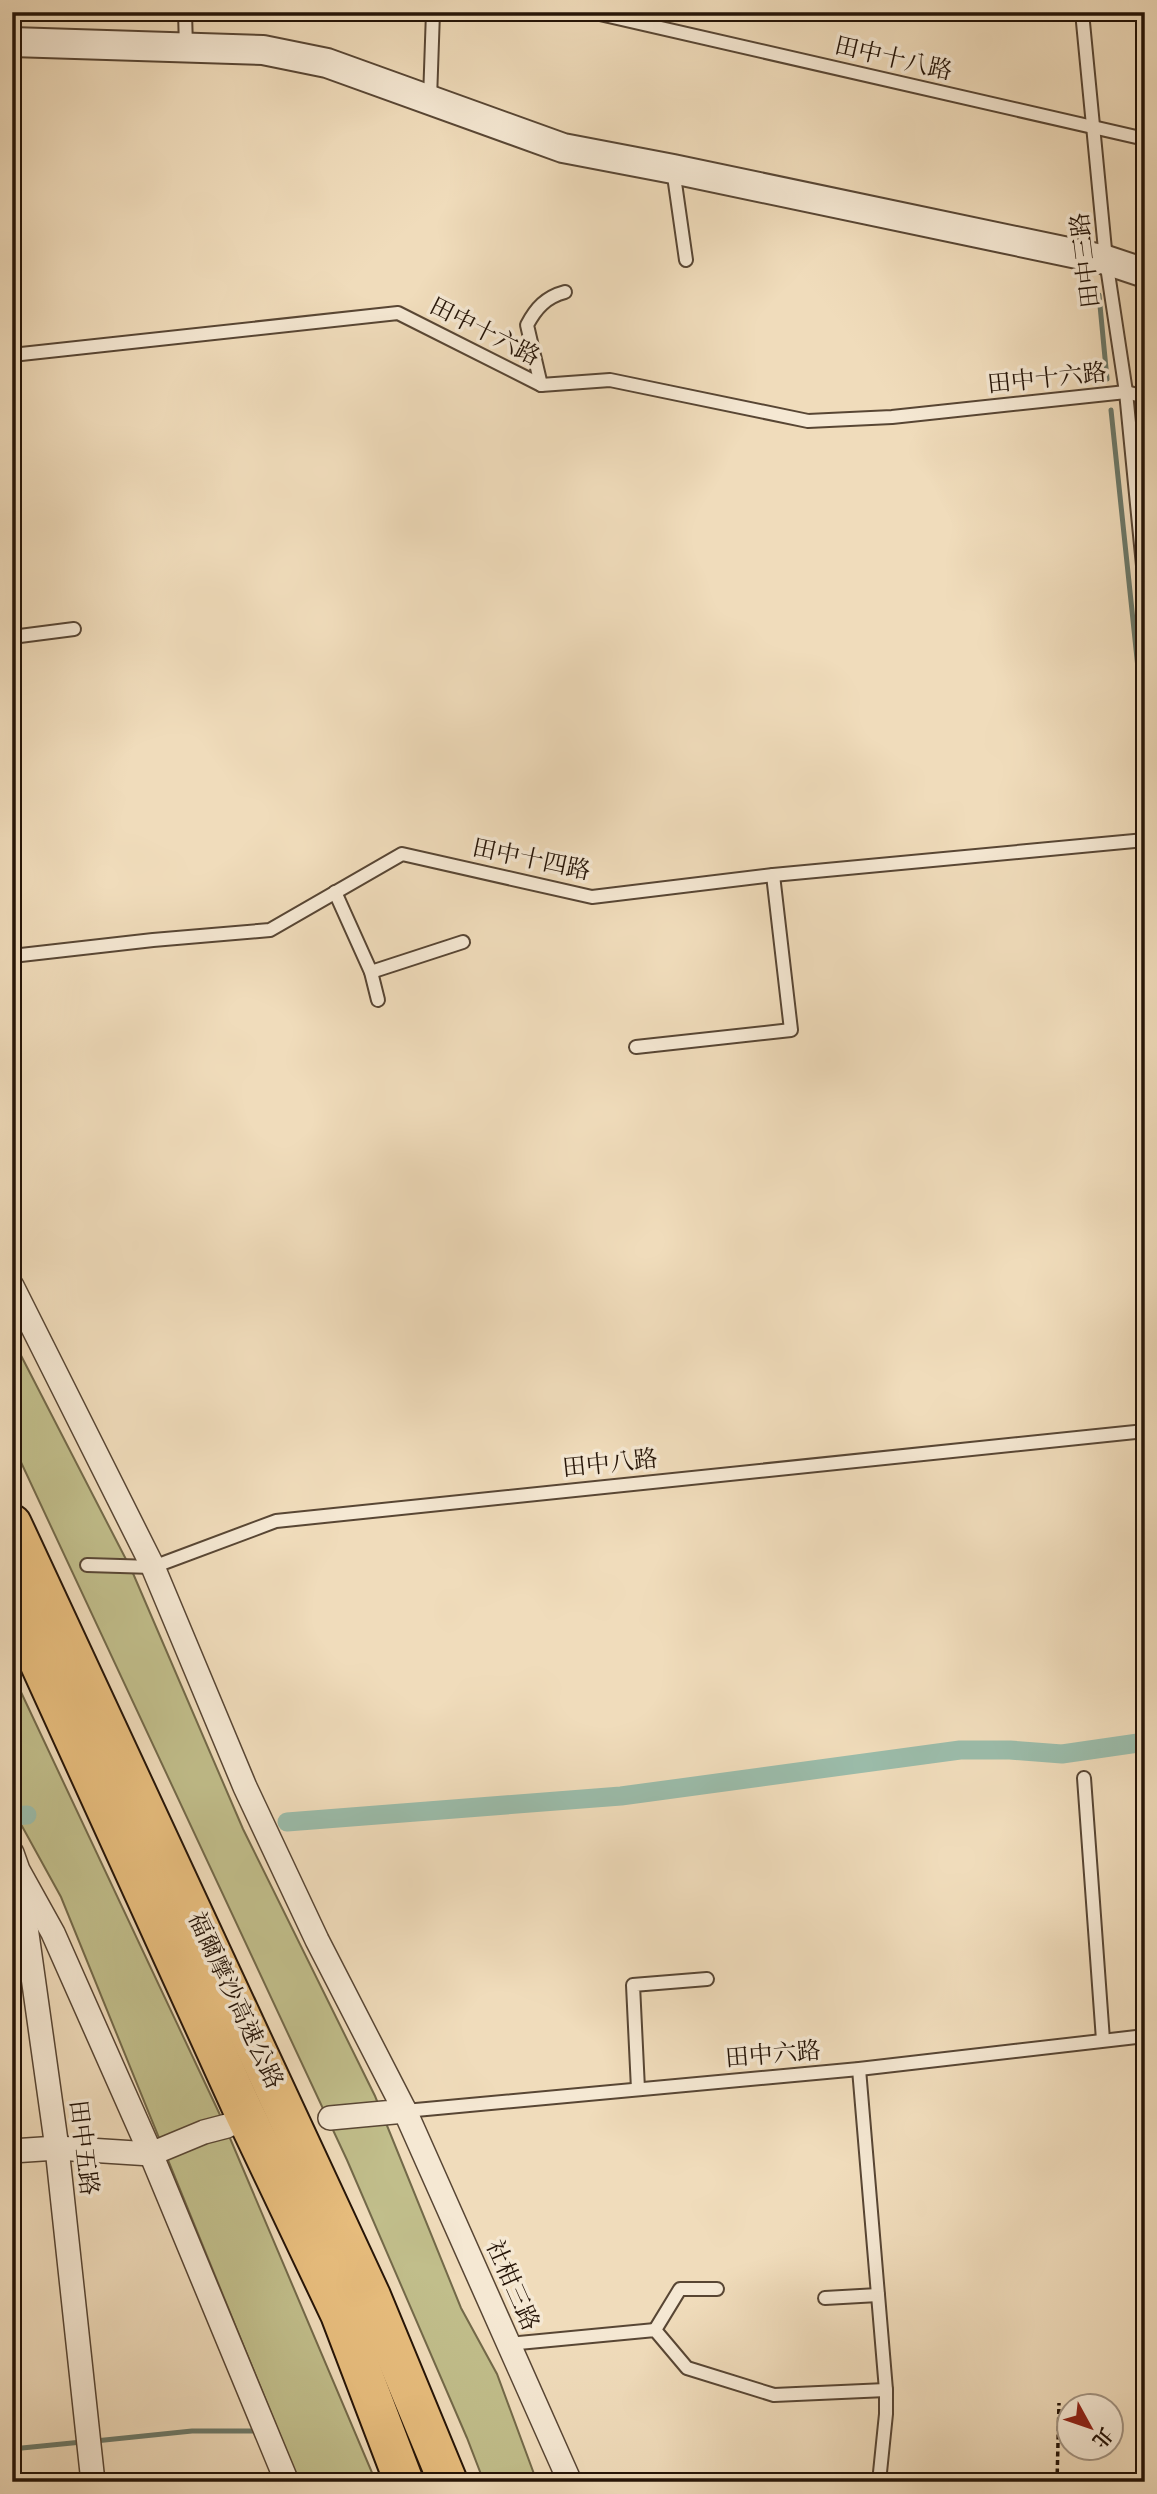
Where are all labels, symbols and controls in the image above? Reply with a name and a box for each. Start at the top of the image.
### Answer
street label: 田中十八路 [831,30,955,90]
street label: 田中三路 [1064,210,1110,310]
street label: 田中十六路 [423,291,545,375]
street label: 田中十六路 [986,357,1108,403]
street label: 田中十四路 [469,832,593,890]
street label: 田中八路 [560,1443,660,1487]
street label: 福爾摩沙高速公路 [178,1907,290,2095]
street label: 田中六路 [724,2035,822,2077]
street label: 田中五路 [59,2098,105,2198]
street label: 社柑三路 [476,2235,546,2337]
north arrow [1056,2392,1126,2462]
text: 北 [1085,2421,1118,2452]

